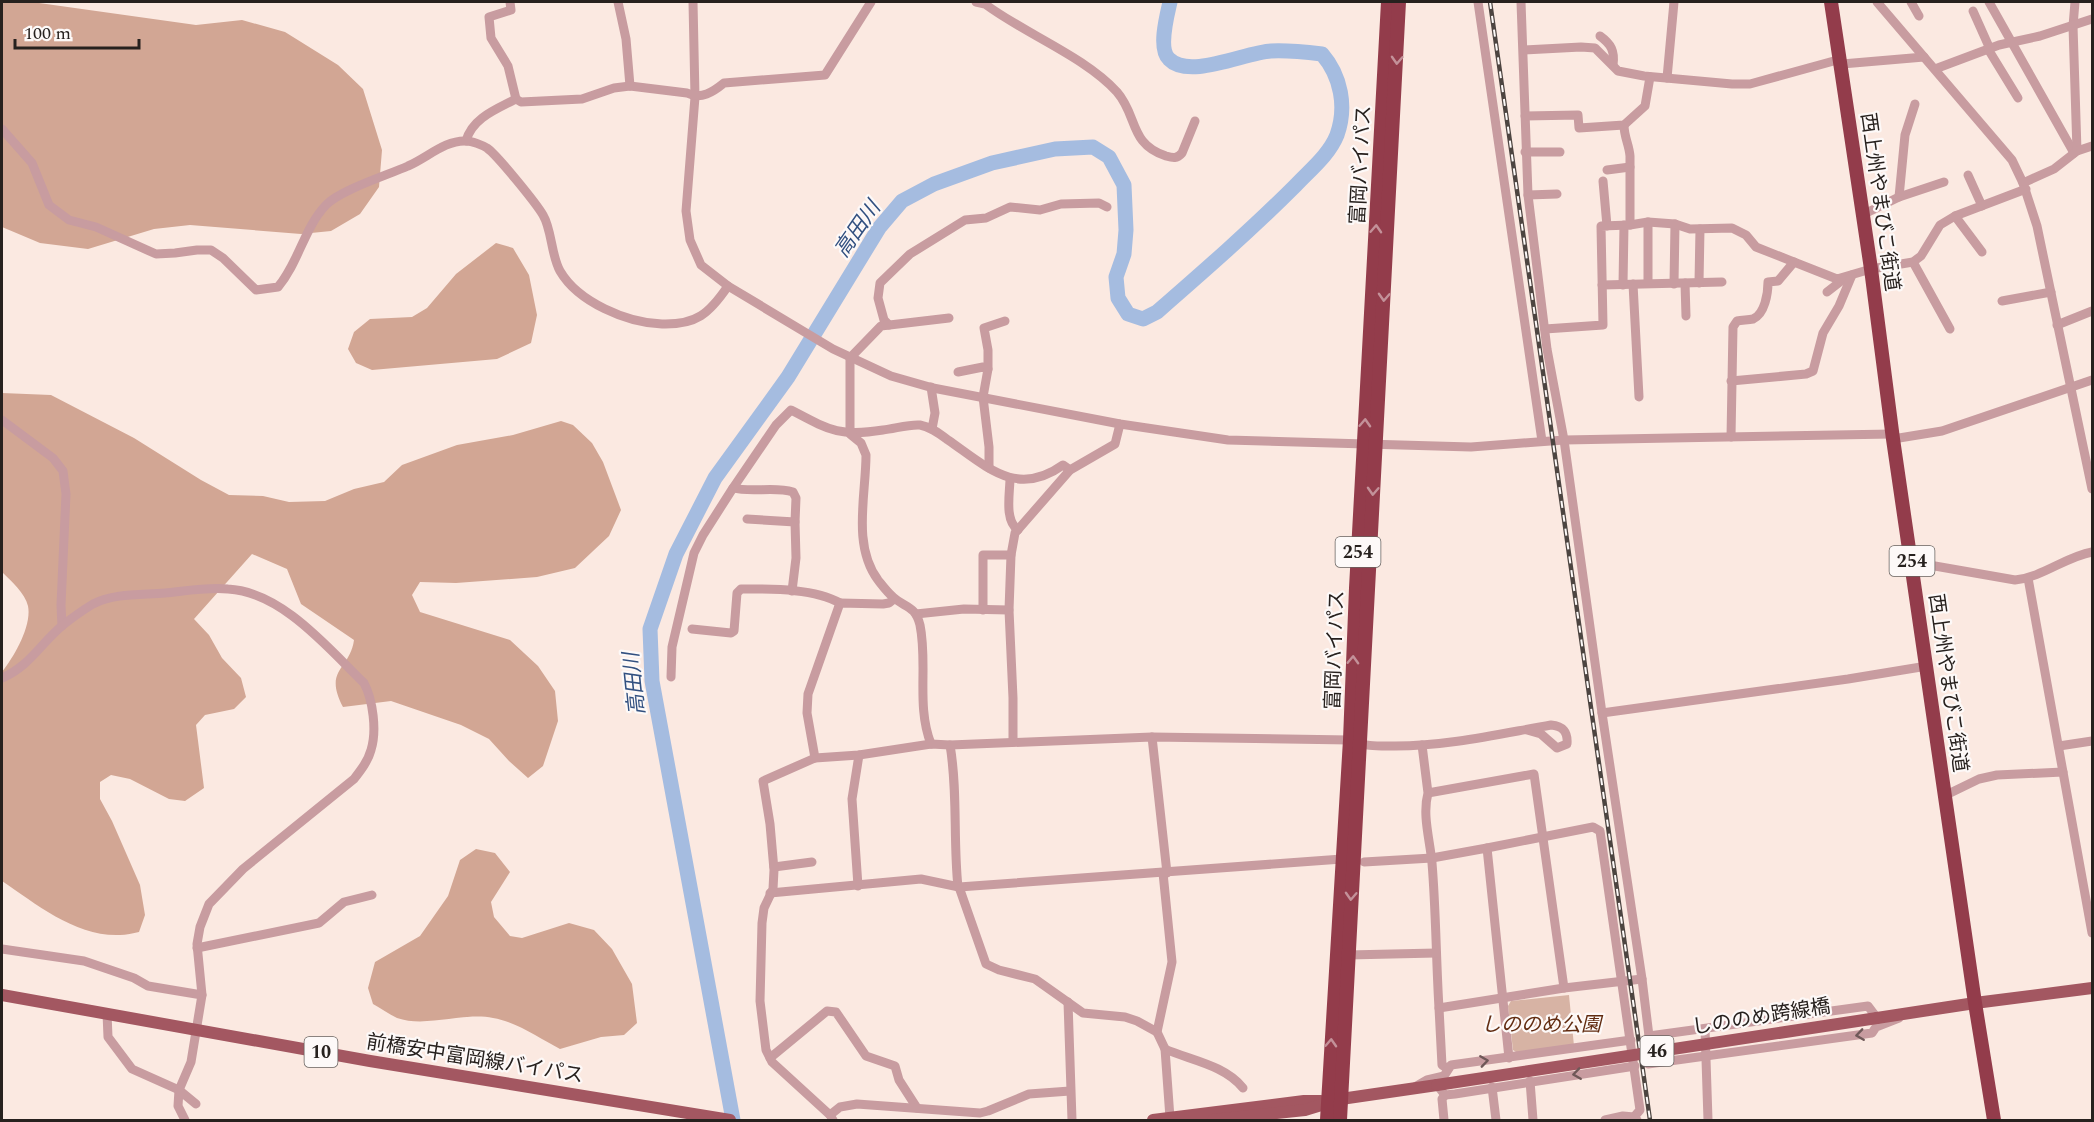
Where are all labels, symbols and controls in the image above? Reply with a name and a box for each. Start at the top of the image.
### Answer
scale bar [15,12,140,50]
text: 100 m [24,20,71,47]
one-way arrow [1391,55,1404,64]
street label: 富岡バイパス [1343,105,1379,226]
street label: 西上州やまびこ街道 [1853,111,1907,293]
water label: 高田川 [827,193,890,265]
one-way arrow [1369,224,1382,233]
one-way arrow [1377,292,1390,301]
one-way arrow [1359,419,1372,428]
one-way arrow [1367,487,1380,496]
road number: 254 [1336,537,1380,567]
road number: 254 [1890,546,1934,576]
street label: 富岡バイパス [1318,590,1352,710]
street label: 西上州やまびこ街道 [1921,592,1975,774]
water label: 高田川 [616,649,654,717]
one-way arrow [1347,655,1360,664]
one-way arrow [1345,891,1358,900]
street label: しののめ跨線橋 [1690,991,1833,1043]
park label: しののめ公園 [1481,1010,1604,1040]
street label: 前橋安中富岡線バイパス [364,1027,586,1091]
one-way arrow [1855,1028,1864,1040]
road number: 46 [1640,1036,1674,1066]
road number: 10 [304,1037,338,1067]
one-way arrow [1325,1039,1338,1048]
one-way arrow [1480,1055,1489,1067]
one-way arrow [1572,1068,1582,1080]

